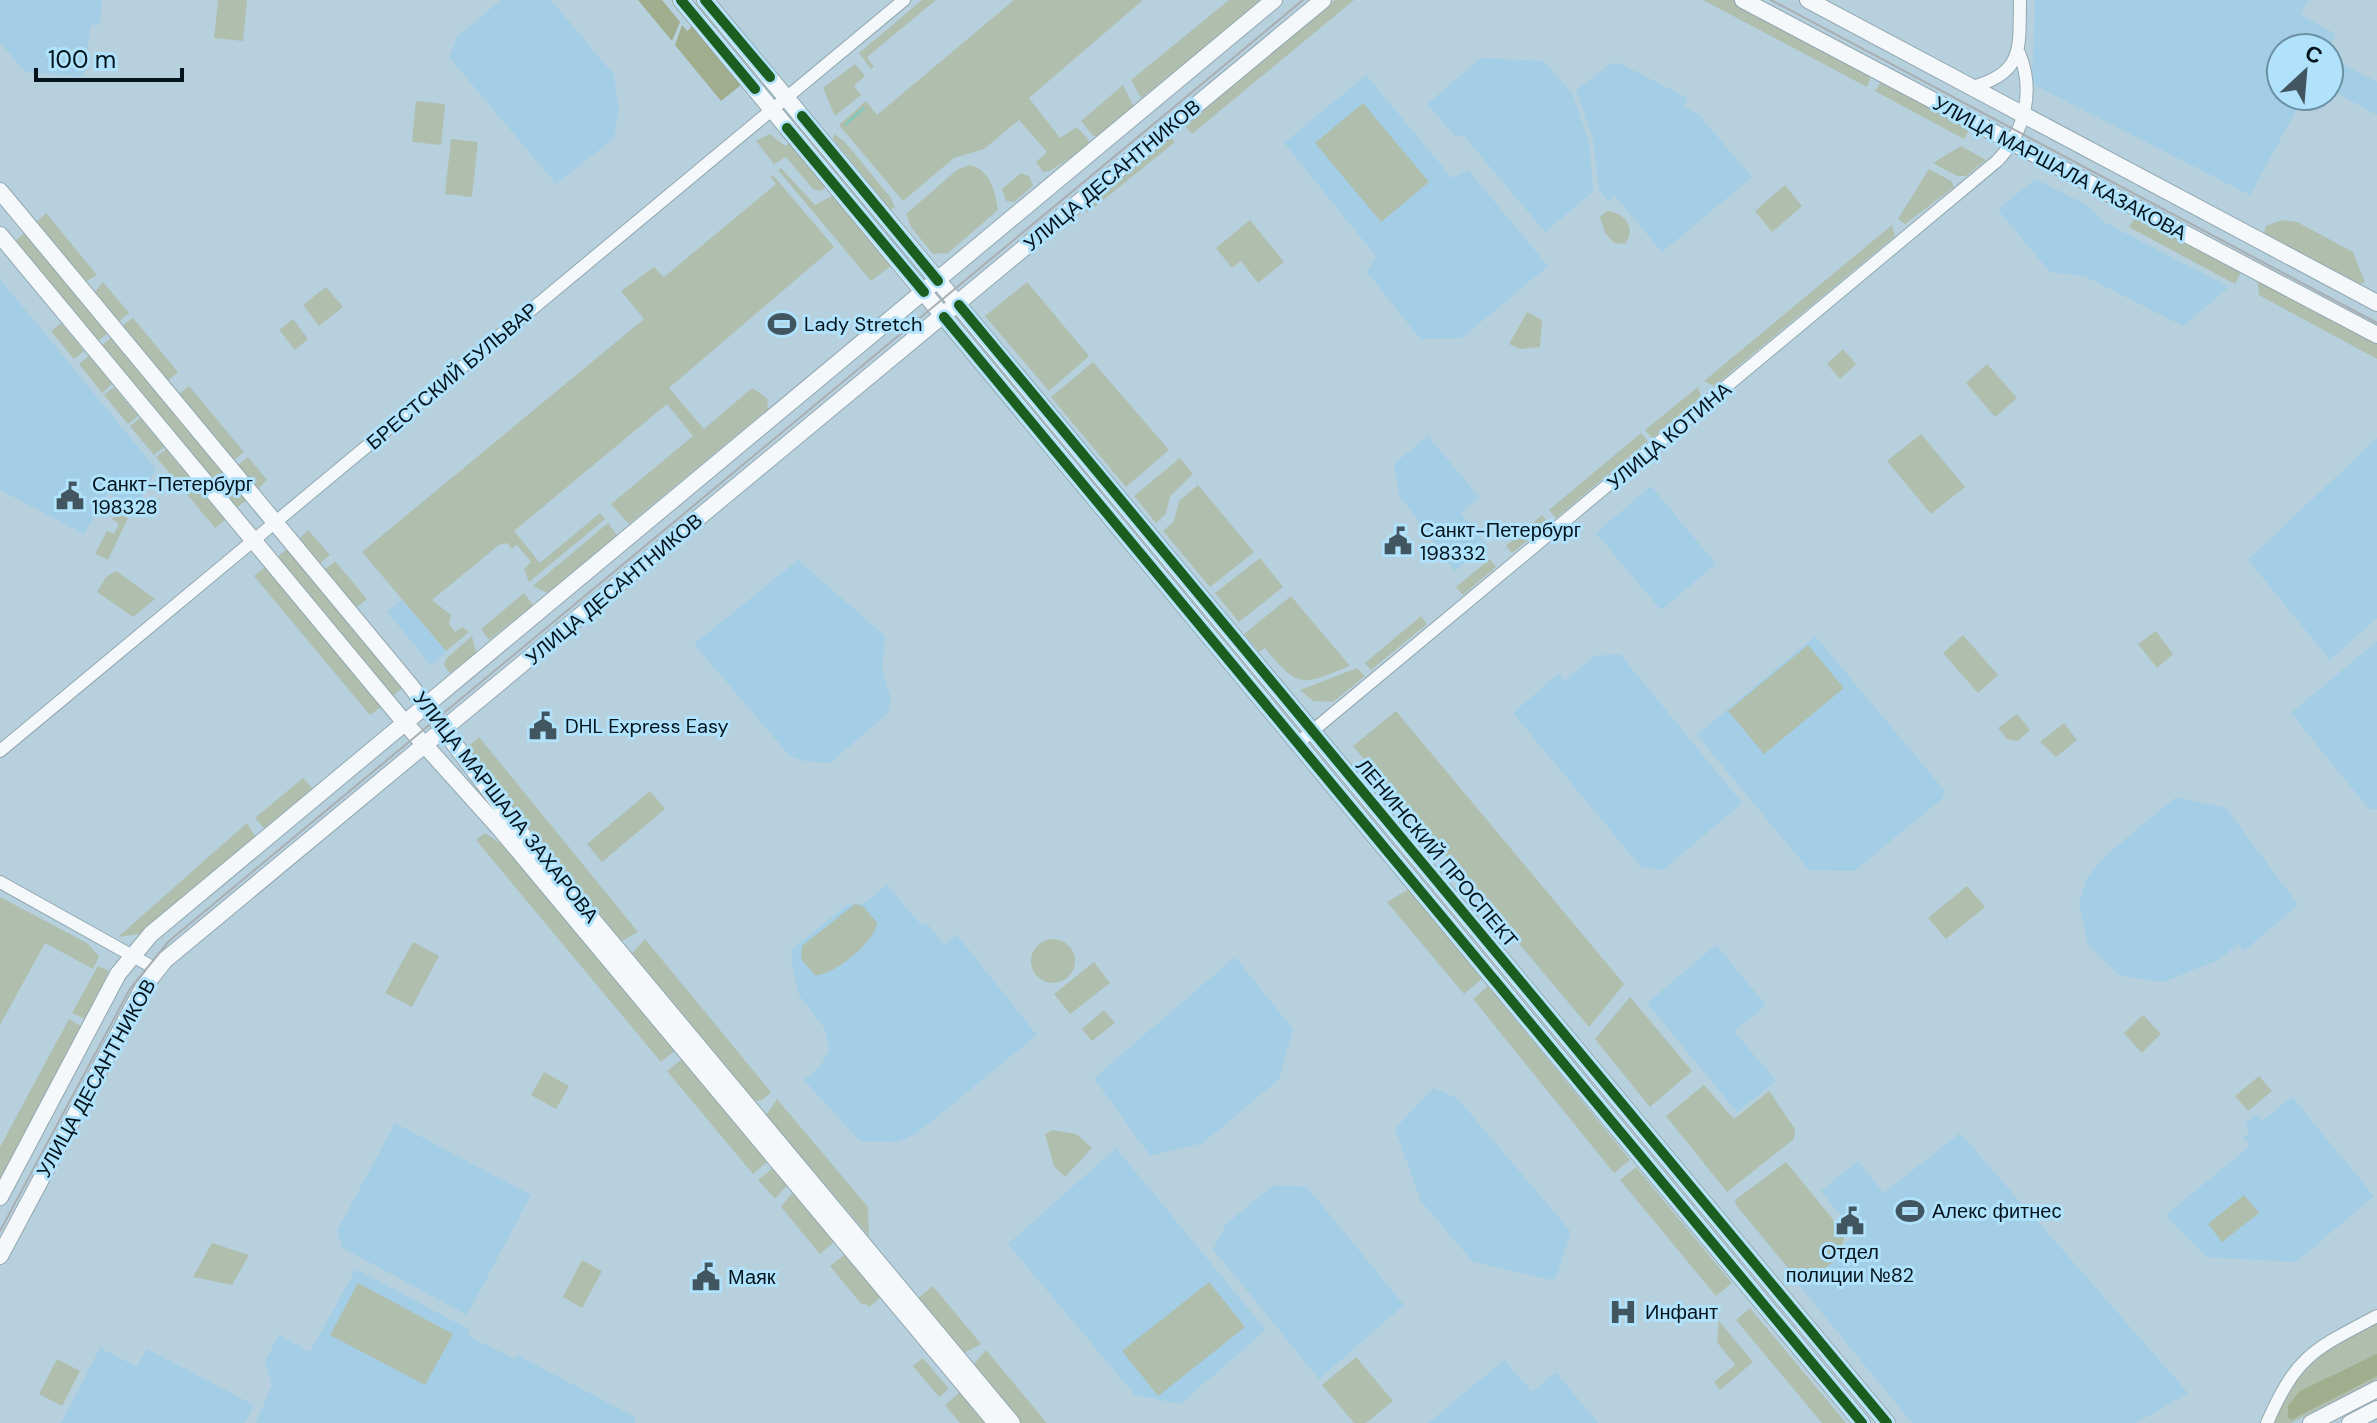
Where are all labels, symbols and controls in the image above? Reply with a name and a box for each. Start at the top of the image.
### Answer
scale bar [36,32,182,82]
north arrow [2265,32,2345,112]
text: С [2300,38,2327,71]
text: 100 m [48,44,116,75]
street label: УЛИЦА МАРШАЛА КАЗАКОВА [1929,90,2192,246]
street label: УЛИЦА ДЕСАНТНИКОВ [1018,93,1206,257]
street label: БРЕСТСКИЙ БУЛЬВАР [361,297,543,455]
sports icon: Lady Stretch [767,309,797,339]
place label: Lady Stretch [804,311,922,337]
street label: УЛИЦА КОТИНА [1602,376,1737,496]
place label: Санкт-Петербург 198328 [92,471,253,520]
public building icon: Санкт-Петербург 198328 [55,481,85,511]
street label: УЛИЦА ДЕСАНТНИКОВ [520,507,708,671]
place label: Санкт-Петербург 198332 [1420,517,1581,566]
public building icon: Санкт-Петербург 198332 [1383,526,1413,556]
street label: УЛИЦА МАРШАЛА ЗАХАРОВА [407,686,605,929]
public building icon: DHL Express Easy [528,711,558,741]
place label: DHL Express Easy [565,713,729,739]
street label: ЛЕНИНСКИЙ ПРОСПЕКТ [1350,753,1524,953]
street label: УЛИЦА ДЕСАНТНИКОВ [31,974,161,1182]
sports icon: Алекс фитнес [1895,1196,1925,1226]
place label: Алекс фитнес [1932,1198,2061,1224]
public building icon: Отдел полиции №82 [1835,1206,1865,1236]
place label: Отдел полиции №82 [1786,1239,1914,1288]
public building icon: Маяк [691,1262,721,1292]
place label: Маяк [728,1264,776,1290]
hospital icon: Инфант [1608,1297,1638,1327]
place label: Инфант [1645,1299,1718,1325]

